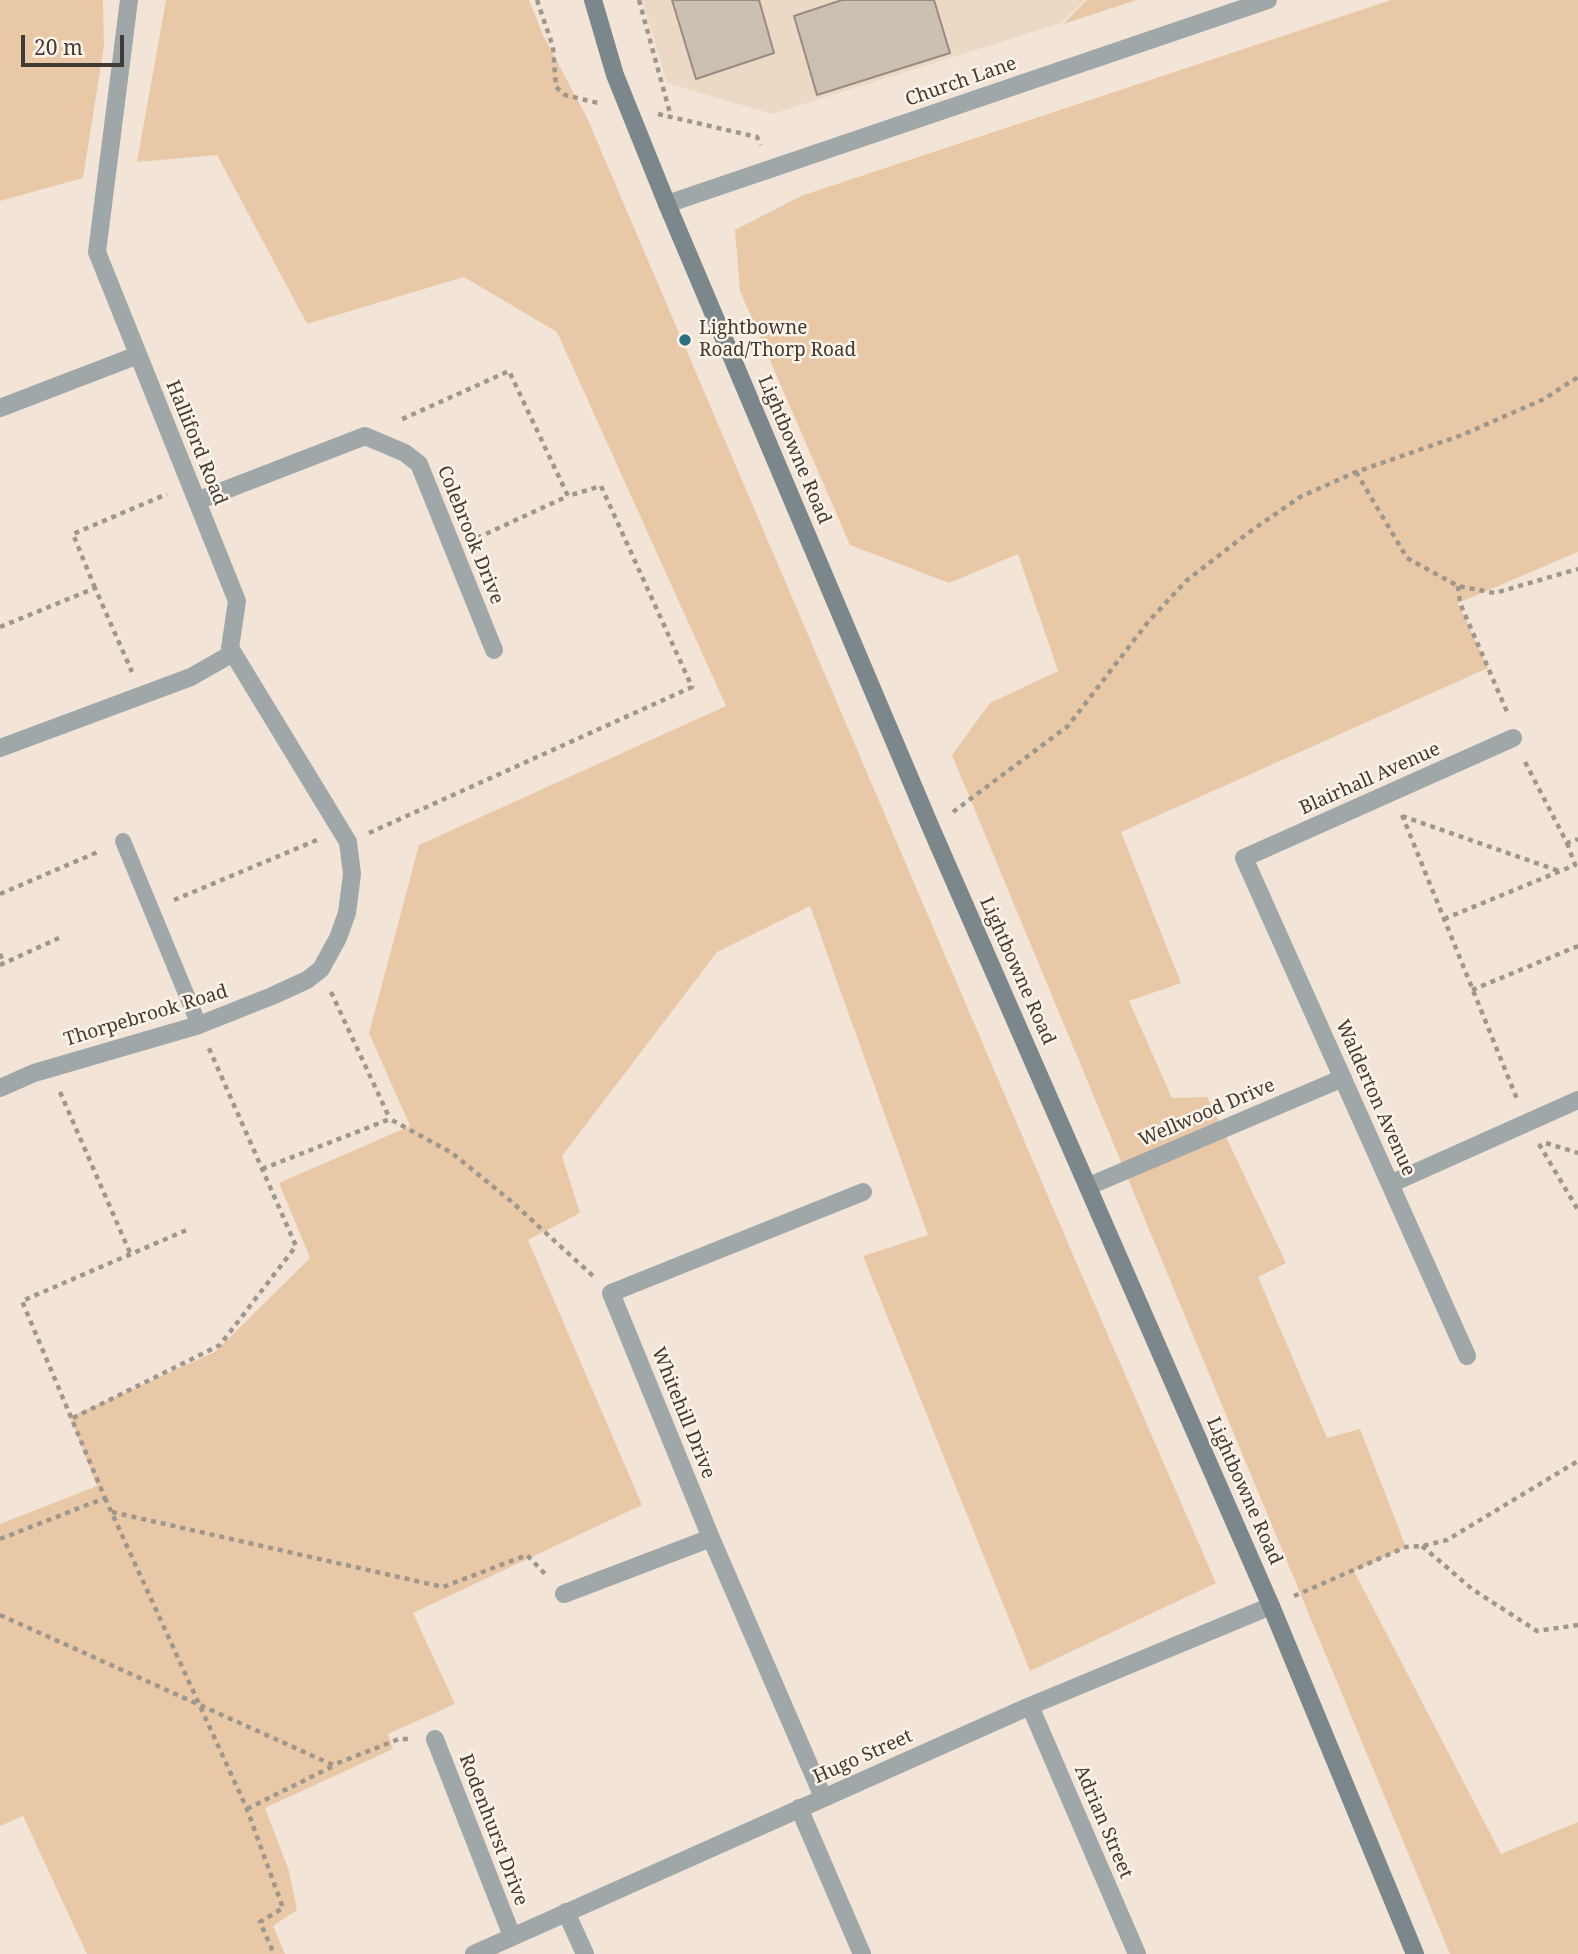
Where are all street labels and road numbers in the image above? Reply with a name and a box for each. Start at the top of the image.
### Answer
street label: Church Lane [902,52,1020,112]
street label: Lightbowne Road [752,372,836,528]
street label: Halliford Road [161,377,231,509]
street label: Colebrook Drive [432,462,508,608]
street label: Blairhall Avenue [1296,738,1444,820]
street label: Lightbowne Road [974,894,1060,1048]
street label: Thorpebrook Road [61,980,231,1052]
street label: Walderton Avenue [1330,1016,1420,1180]
street label: Wellwood Drive [1136,1074,1278,1152]
street label: Whitehill Drive [646,1344,720,1482]
street label: Lightbowne Road [1201,1414,1287,1568]
street label: Hugo Street [810,1725,916,1789]
street label: Rodenhurst Drive [454,1751,532,1909]
street label: Adrian Street [1069,1762,1137,1882]

